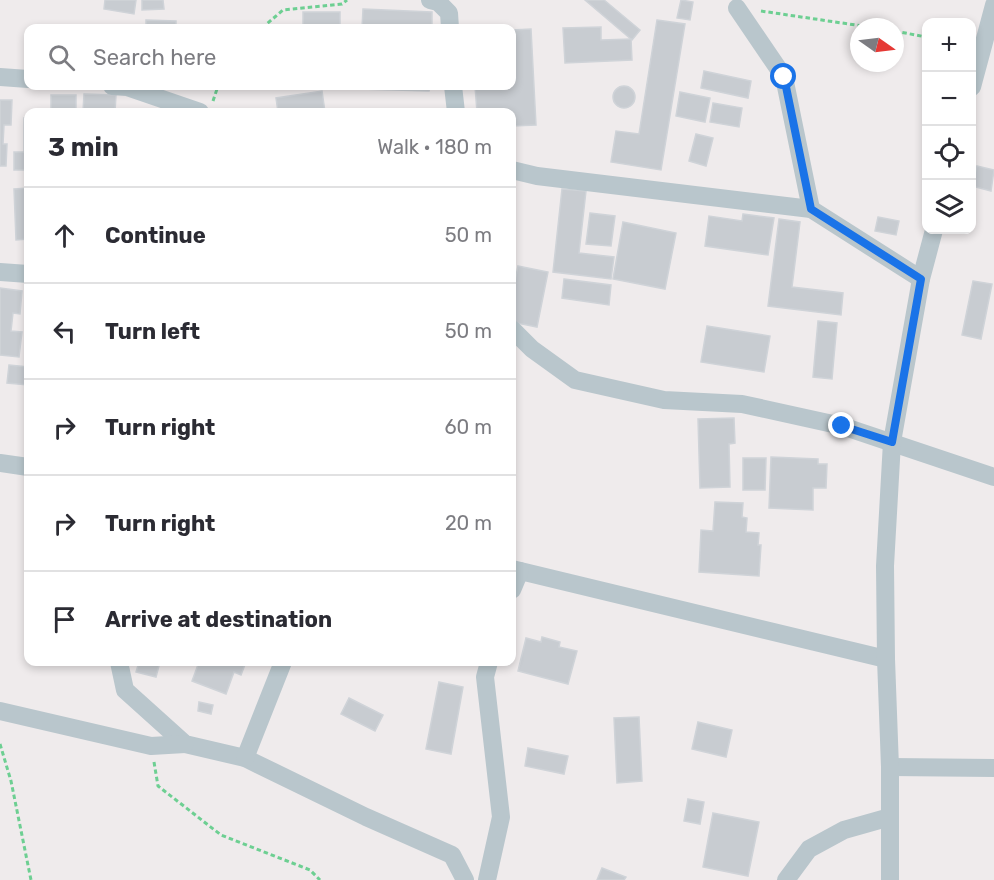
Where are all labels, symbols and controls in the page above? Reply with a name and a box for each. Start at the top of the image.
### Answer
north arrow [850,18,904,72]
map controls [922,18,976,234]
button: + [922,18,976,72]
search box [24,24,516,90]
icon: search [45,41,78,74]
text: Search here [93,44,216,71]
route start [770,63,796,89]
button: − [922,72,976,126]
button: locate [922,126,976,180]
text: 3 min [48,132,119,163]
text: Walk · 180 m [377,135,492,159]
button: layers [922,180,976,234]
icon: ahead [48,219,81,252]
text: Continue [105,222,206,249]
text: 50 m [445,223,492,247]
icon: left [48,315,81,348]
text: Turn left [105,318,200,345]
text: 50 m [445,319,492,343]
icon: right [48,411,81,444]
route end [828,412,854,438]
text: Turn right [105,414,215,441]
text: 60 m [445,415,492,439]
icon: right [48,507,81,540]
text: Turn right [105,510,215,537]
text: 20 m [445,511,492,535]
icon: arrive [48,603,81,636]
text: Arrive at destination [105,606,332,633]

